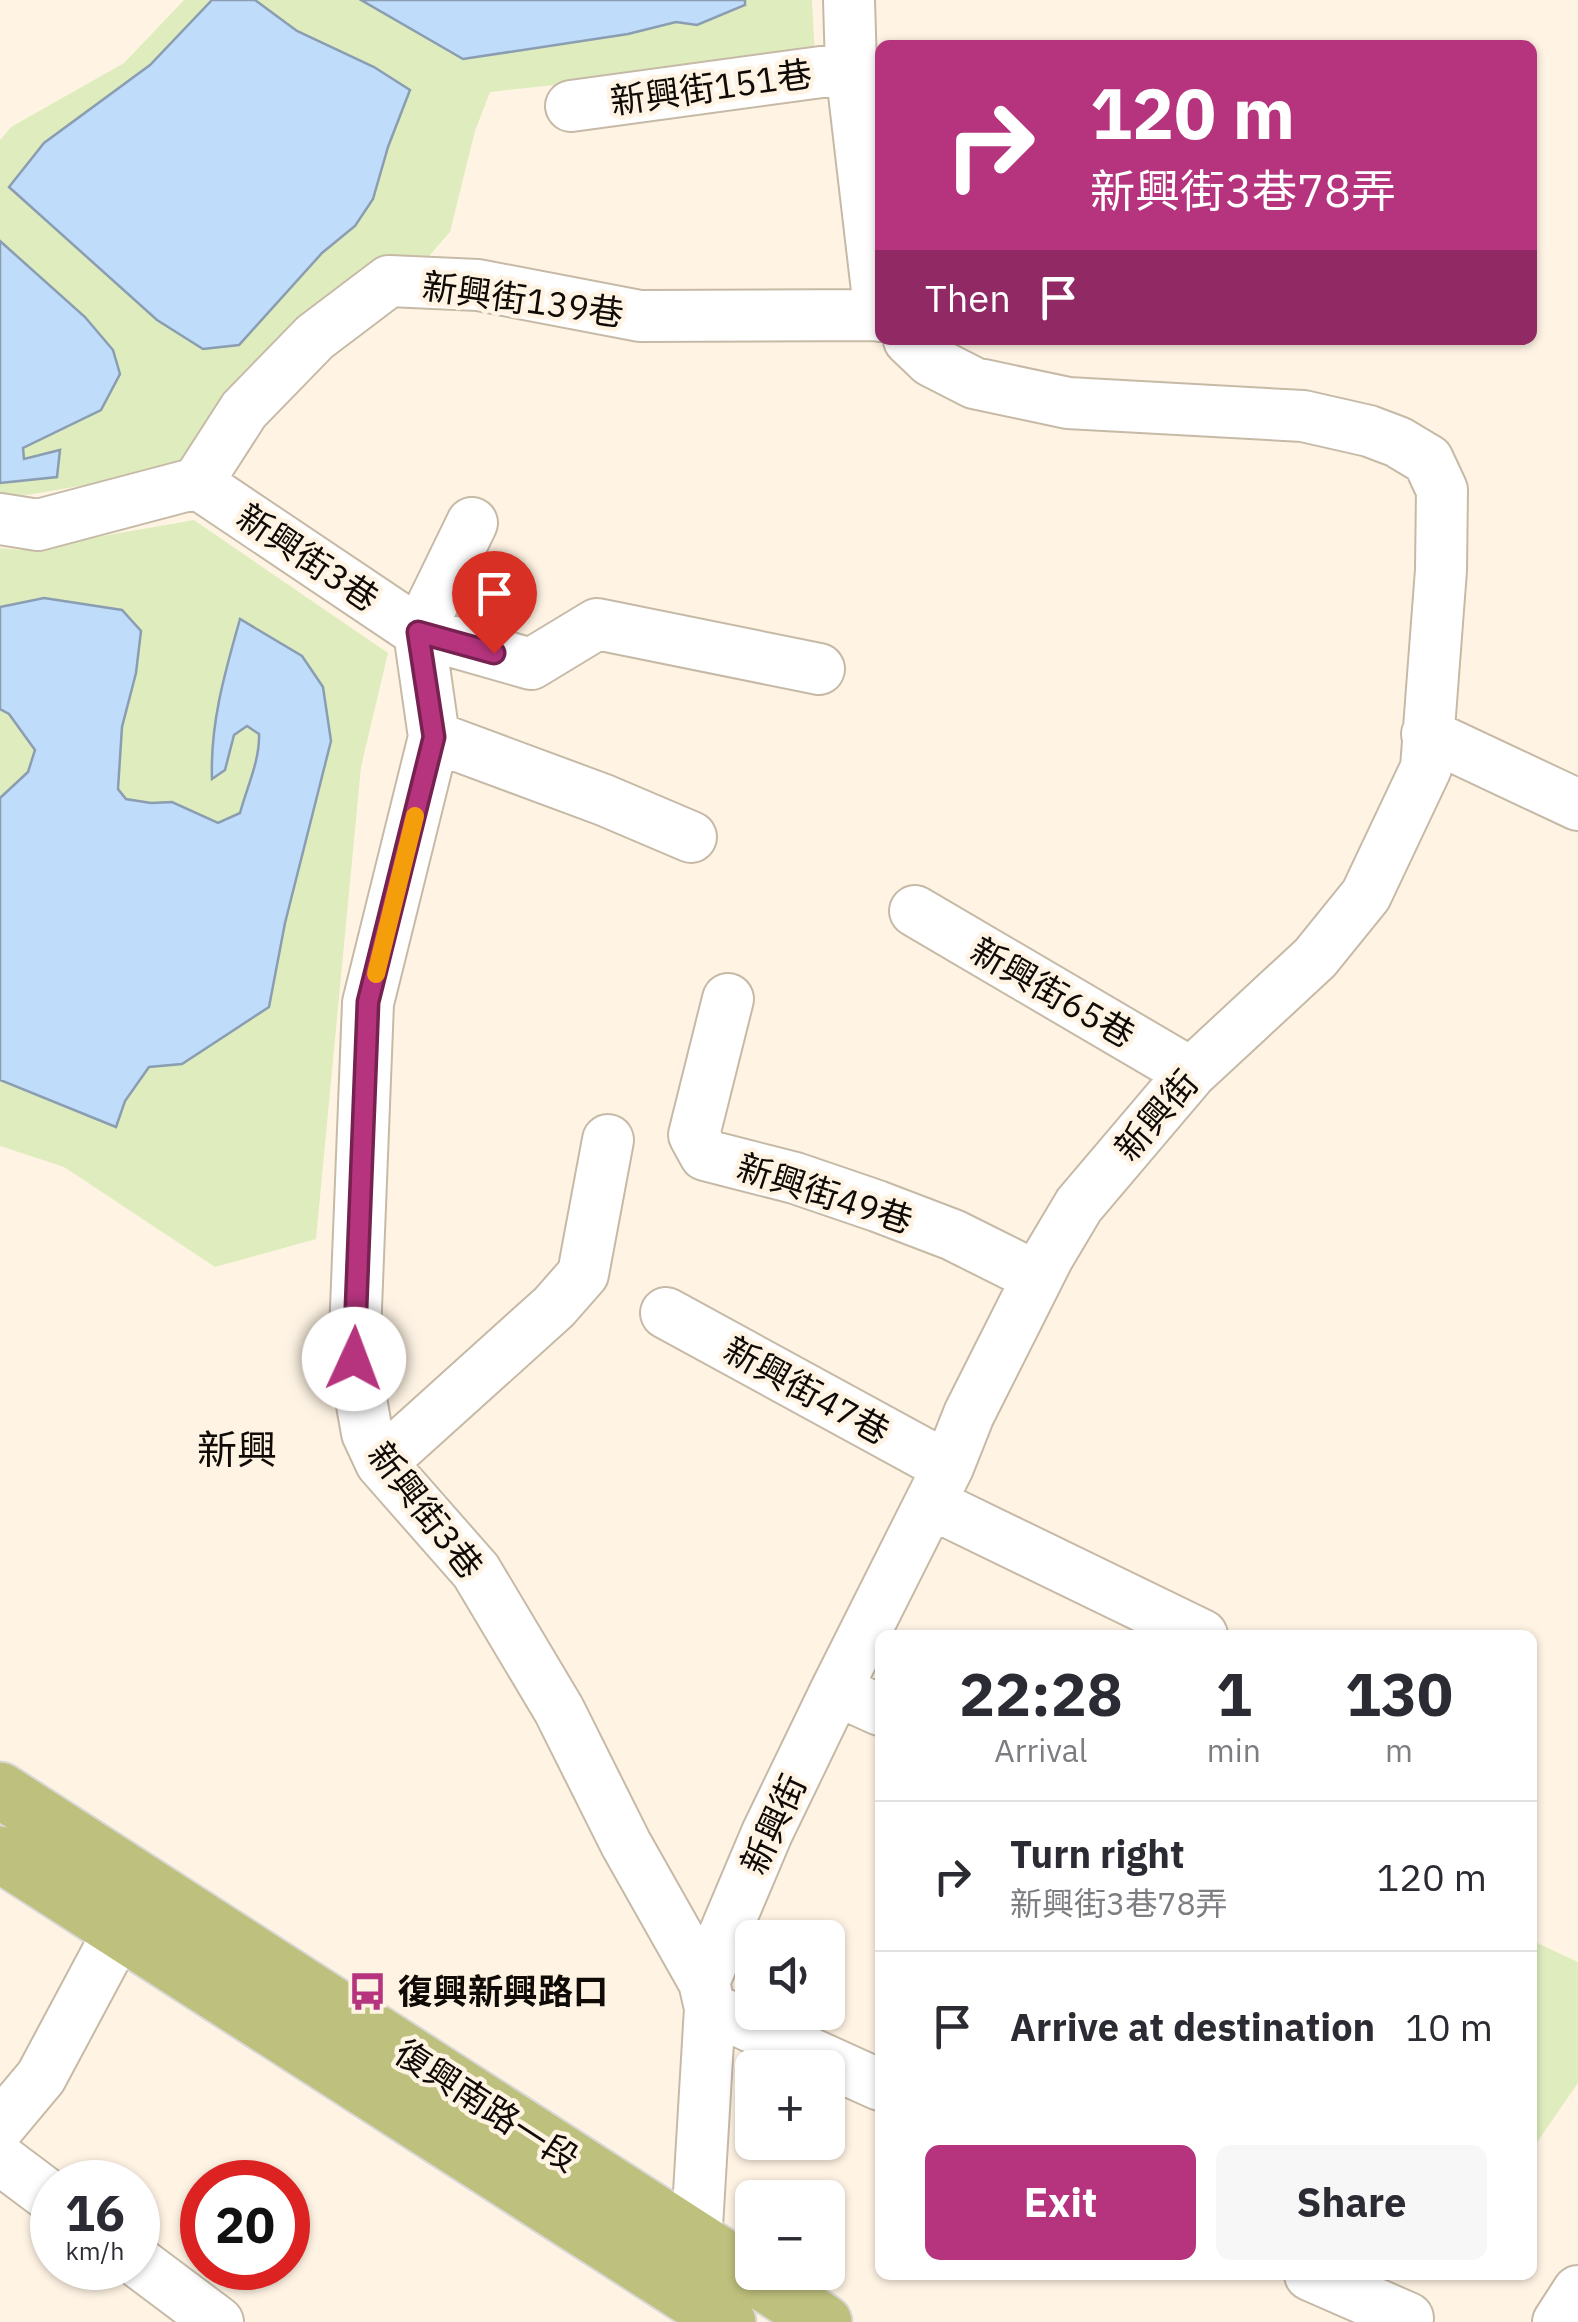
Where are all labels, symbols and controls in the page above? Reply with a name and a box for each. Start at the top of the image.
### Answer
street label: 新興街151巷 [607,50,815,124]
text: 120 m [1090,67,1295,158]
icon: right [925,80,1055,210]
text: 新興街3巷78弄 [1090,161,1396,219]
street label: 新興街139巷 [419,262,627,336]
icon: arrive [1031,270,1086,325]
text: Then [925,273,1011,322]
street label: 新興街3巷 [228,493,388,621]
pin [452,551,537,654]
icon: arrive [467,566,522,621]
street label: 新興街65巷 [963,927,1143,1057]
street label: 新興街 [1104,1060,1208,1170]
street label: 新興街49巷 [731,1143,919,1243]
position arrow [302,1307,406,1411]
street label: 新興街47巷 [716,1326,898,1454]
district label: 新興 [197,1423,277,1475]
street label: 新興街3巷 [358,1432,494,1588]
text: 22:28 [959,1654,1123,1733]
text: 1 [1216,1654,1252,1733]
text: 130 [1345,1654,1453,1733]
text: Arrival [994,1729,1088,1771]
text: min [1207,1729,1261,1771]
text: m [1385,1729,1413,1771]
street label: 新興街 [730,1767,816,1881]
text: Turn right [1010,1829,1185,1878]
icon: right [925,1849,980,1904]
text: 120 m [1376,1852,1487,1901]
text: 新興街3巷78弄 [1010,1882,1228,1924]
map controls [735,1920,845,2290]
button: sound [735,1920,845,2030]
place label: 復興新興路口 [398,1968,608,2014]
bus stop icon: 復興新興路口 [347,1970,389,2012]
icon: arrive [925,1999,980,2054]
text: Arrive at destination [1010,2002,1375,2051]
text: 10 m [1405,2002,1493,2051]
street label: 復興南路一段 [386,2029,588,2181]
button: + [735,2050,845,2160]
button: Exit [925,2145,1196,2260]
button: Share [1216,2145,1487,2260]
speed limit sign: 20 [180,2160,310,2290]
text: 16 [65,2180,125,2245]
button: − [735,2180,845,2290]
text: km/h [66,2234,124,2267]

